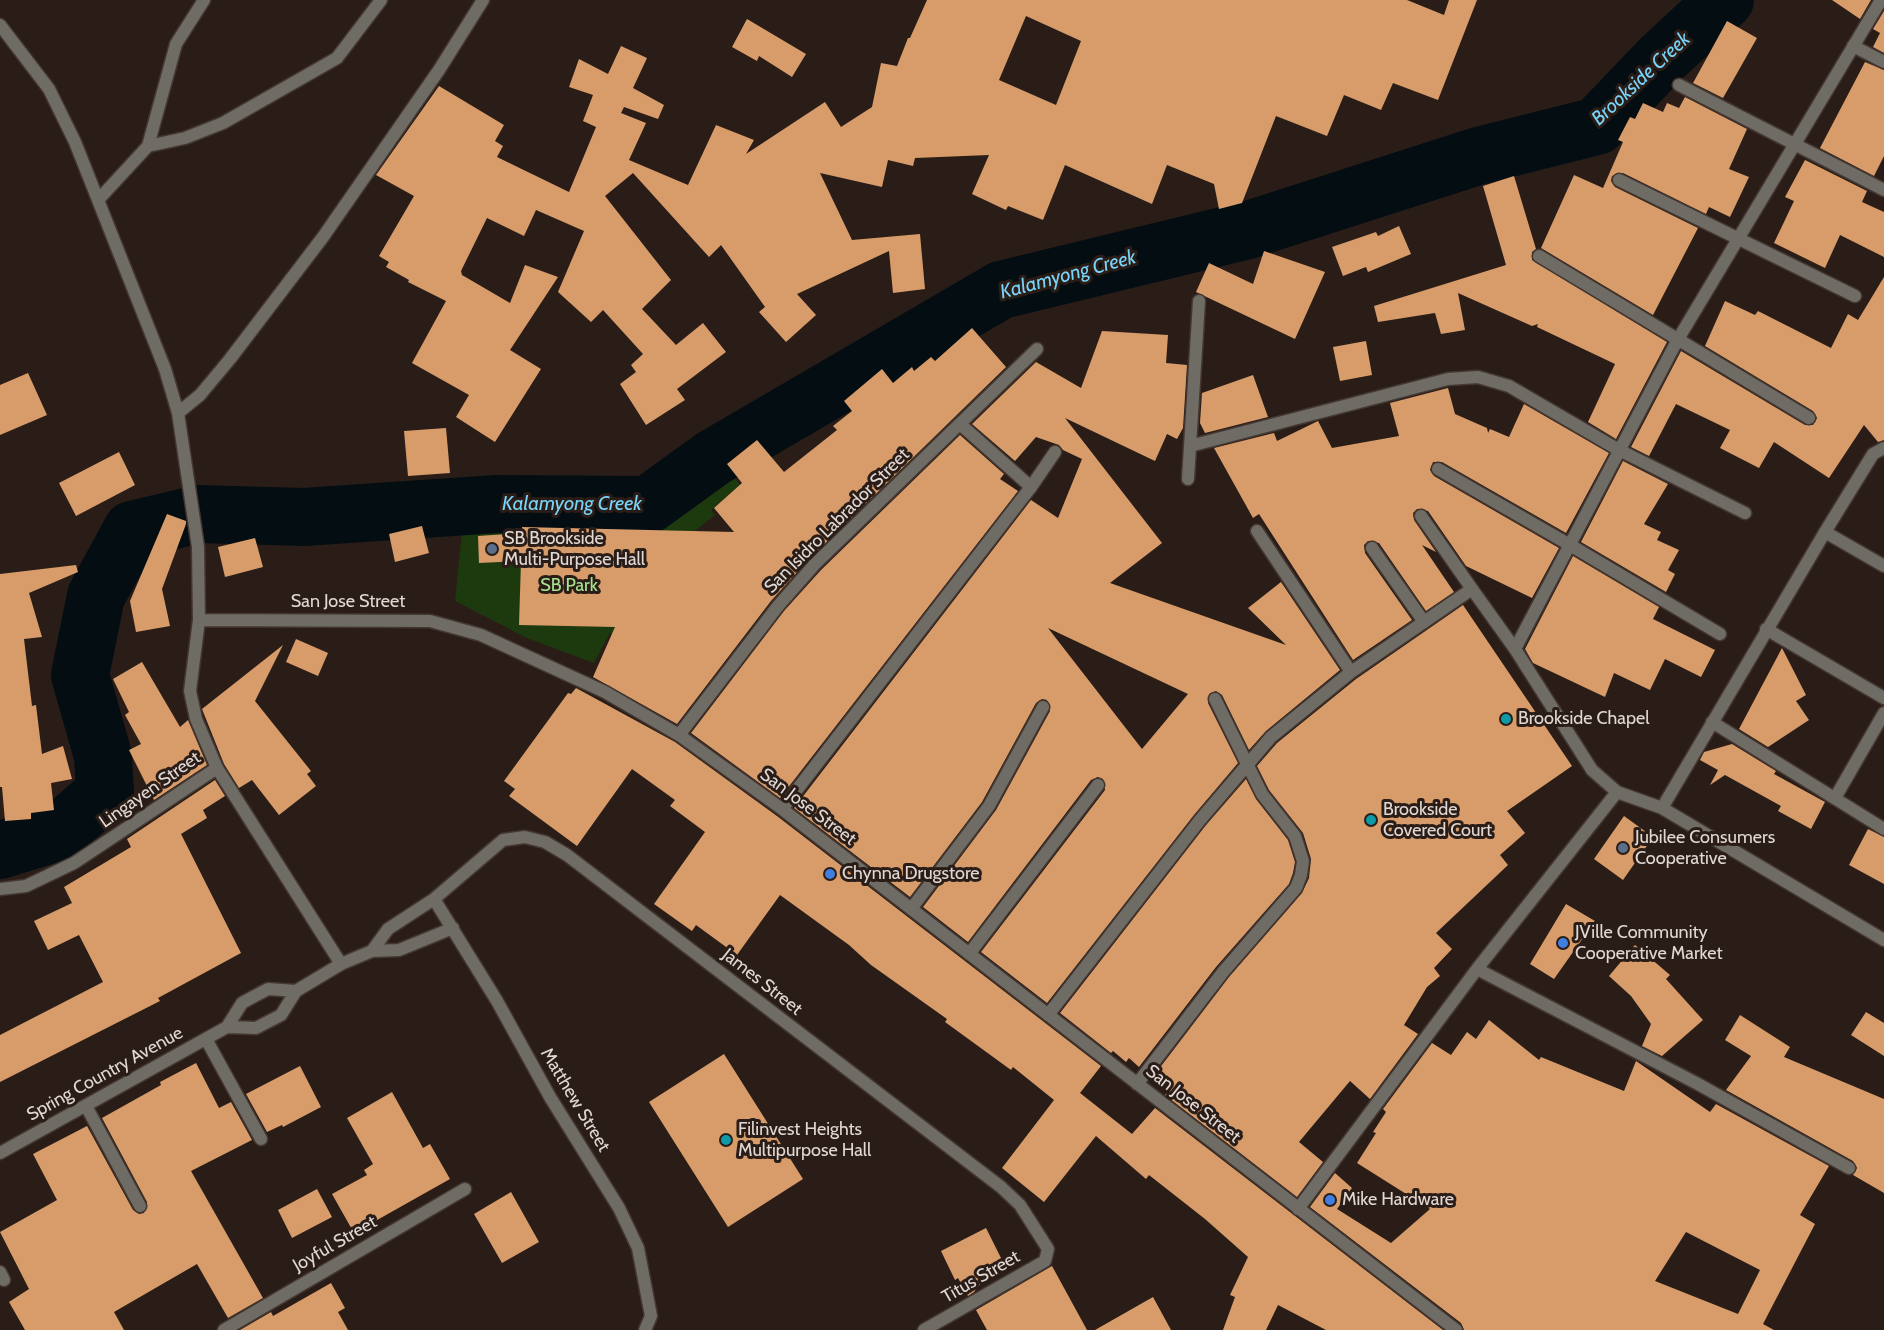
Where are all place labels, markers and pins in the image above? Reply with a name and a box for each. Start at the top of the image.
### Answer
place label: SB Brookside Multi-Purpose Hall [504,528,645,570]
marker: SB Brookside Multi-Purpose Hall [485,542,499,556]
place label: Brookside Chapel [1518,708,1649,730]
marker: Brookside Chapel [1499,712,1513,726]
place label: Brookside Covered Court [1383,799,1492,842]
marker: Brookside Covered Court [1364,813,1378,827]
place label: Jubilee Consumers Cooperative [1635,827,1775,870]
marker: Jubilee Consumers Cooperative [1616,841,1630,855]
place label: Chynna Drugstore [842,863,980,885]
marker: Chynna Drugstore [823,867,837,881]
place label: JVille Community Cooperative Market [1575,922,1723,964]
marker: JVille Community Cooperative Market [1556,936,1570,950]
place label: Filinvest Heights Multipurpose Hall [738,1119,871,1162]
marker: Filinvest Heights Multipurpose Hall [719,1133,733,1147]
place label: Mike Hardware [1342,1189,1454,1211]
marker: Mike Hardware [1323,1193,1337,1207]

